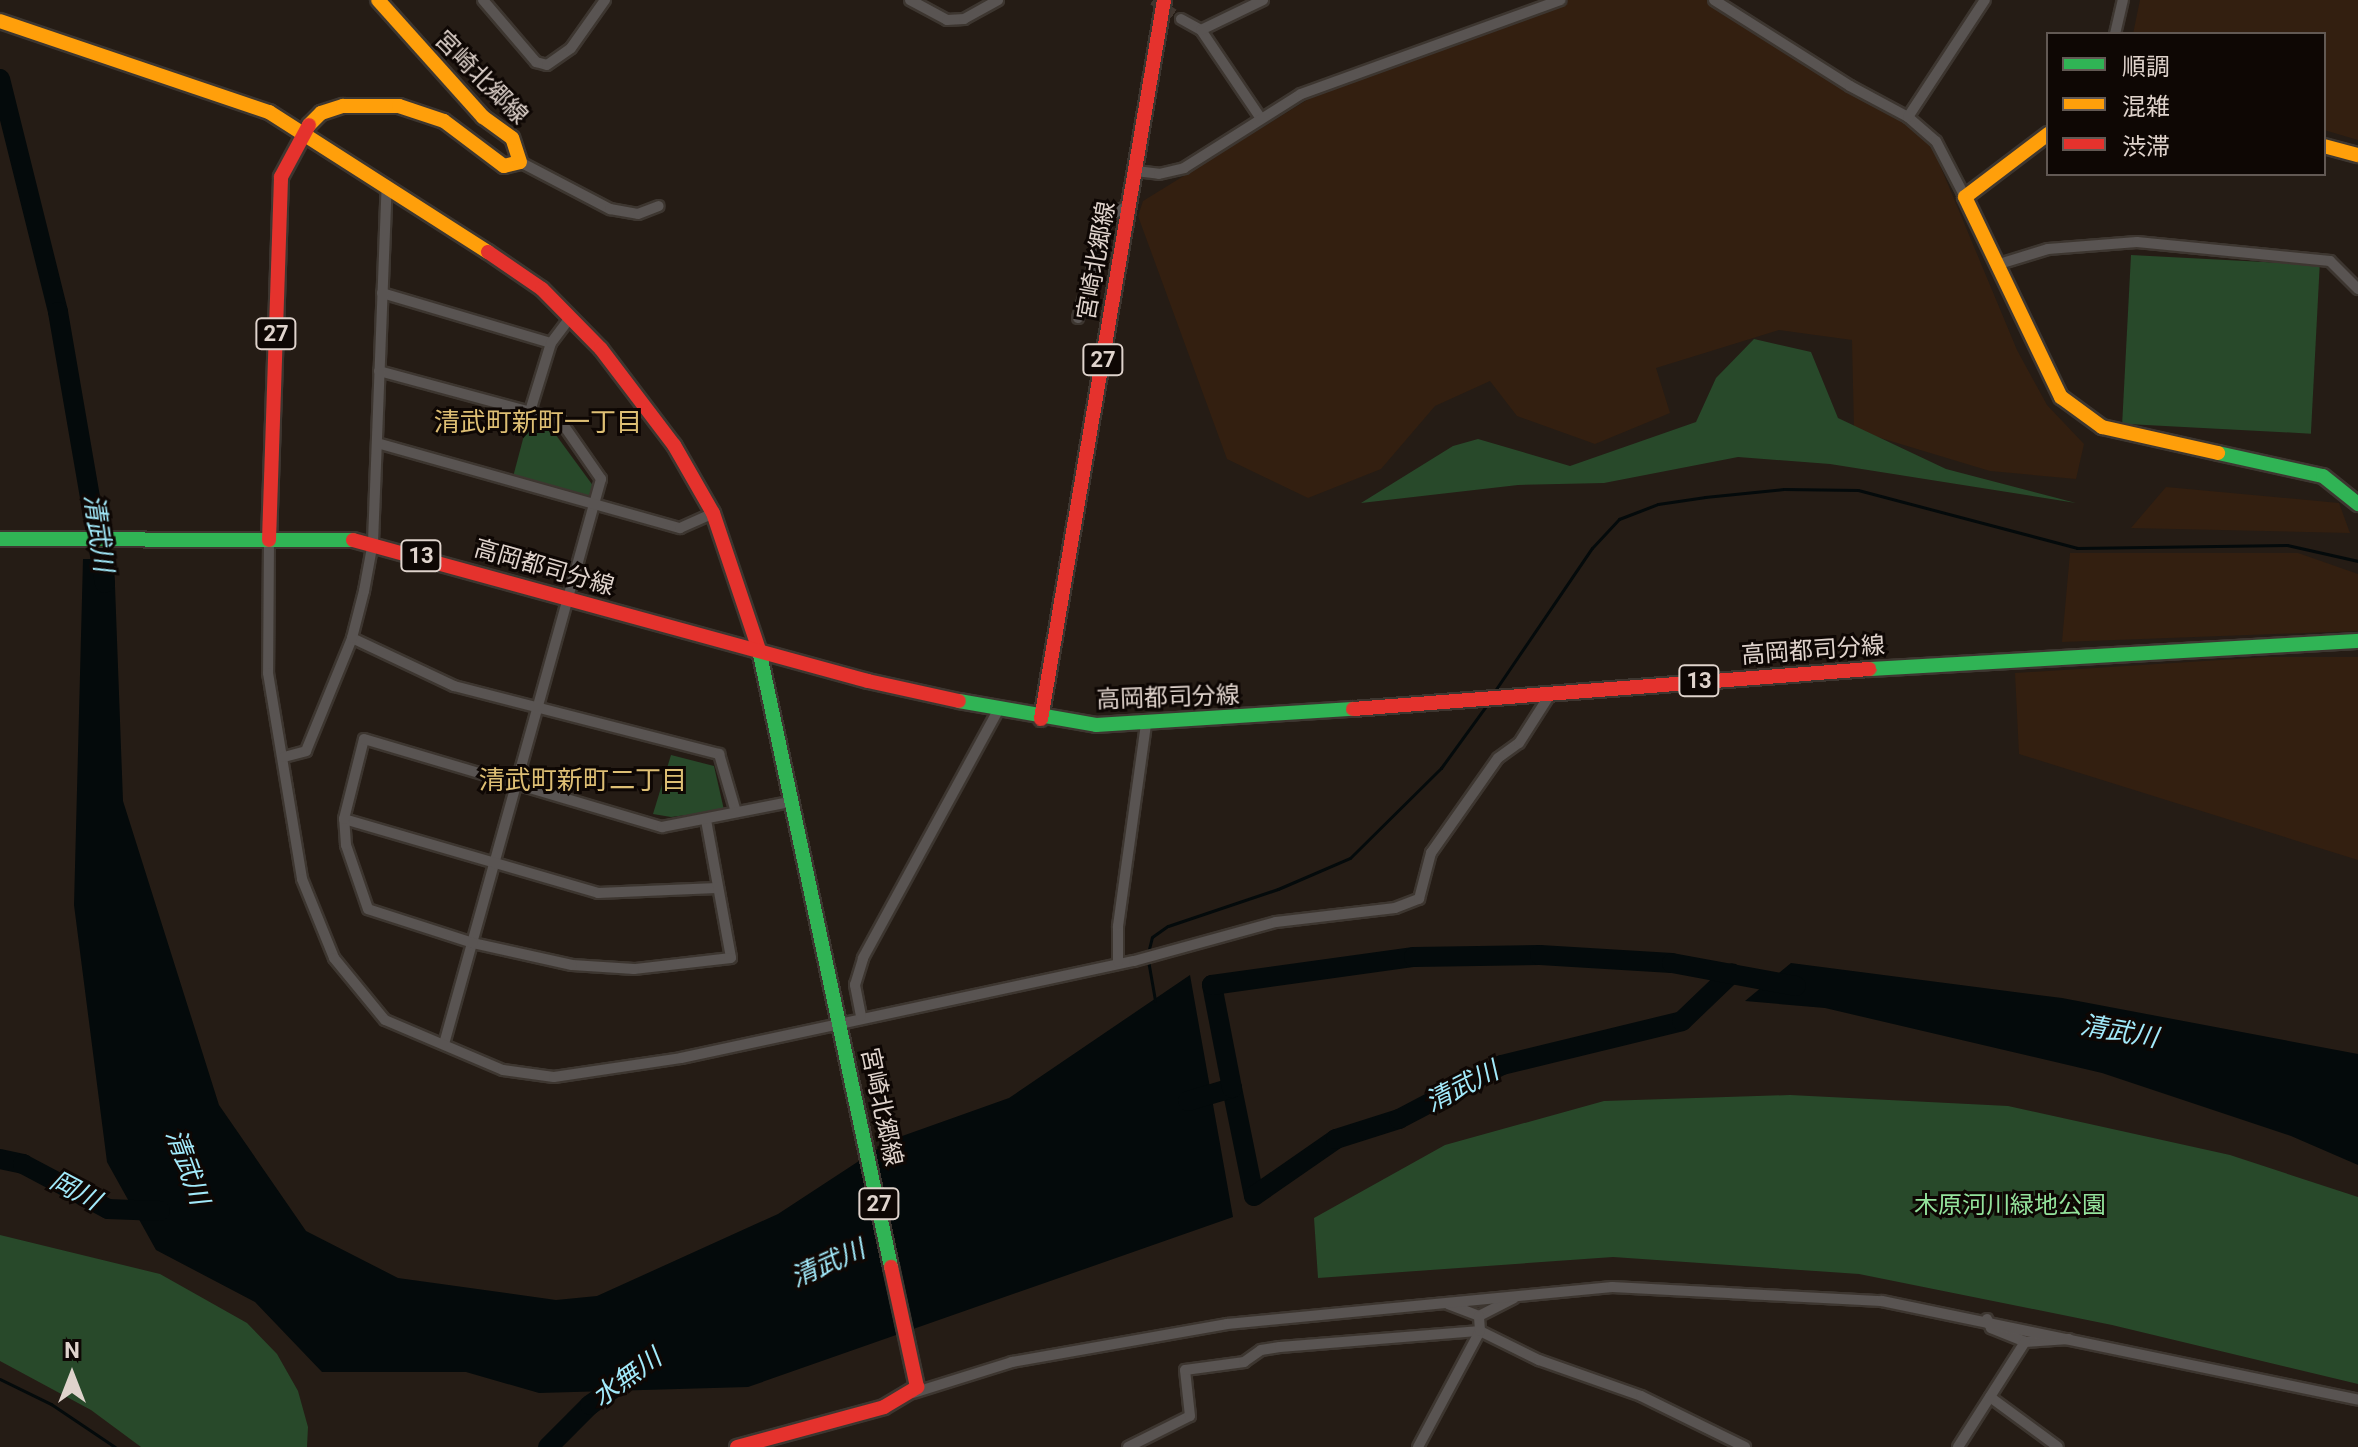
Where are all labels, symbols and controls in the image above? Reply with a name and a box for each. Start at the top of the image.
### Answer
street label: 宮崎北郷線 [428,25,534,131]
legend [2046,32,2326,176]
text: 順調 [2122,53,2170,81]
text: 混雑 [2122,93,2170,121]
text: 渋滞 [2122,133,2170,161]
street label: 宮崎北郷線 [1072,199,1122,323]
road number: 27 [254,316,298,352]
road number: 27 [1081,342,1125,378]
district label: 清武町新町一丁目 [434,407,642,439]
water label: 清武川 [77,492,119,574]
street label: 高岡都司分線 [471,534,617,602]
road number: 13 [399,538,443,574]
street label: 高岡都司分線 [1740,632,1886,670]
road number: 13 [1677,663,1721,699]
street label: 高岡都司分線 [1096,681,1240,715]
district label: 清武町新町二丁目 [479,765,687,797]
water label: 清武川 [2078,1010,2160,1054]
street label: 宮崎北郷線 [854,1045,908,1169]
water label: 清武川 [1420,1055,1504,1119]
water label: 清武川 [159,1125,215,1209]
water label: 岡川 [45,1165,105,1217]
road number: 27 [857,1186,901,1222]
park label: 木原河川緑地公園 [1914,1192,2106,1220]
water label: 清武川 [786,1234,870,1294]
north arrow [32,1335,112,1415]
text: N [64,1338,80,1363]
water label: 水無川 [586,1342,668,1414]

